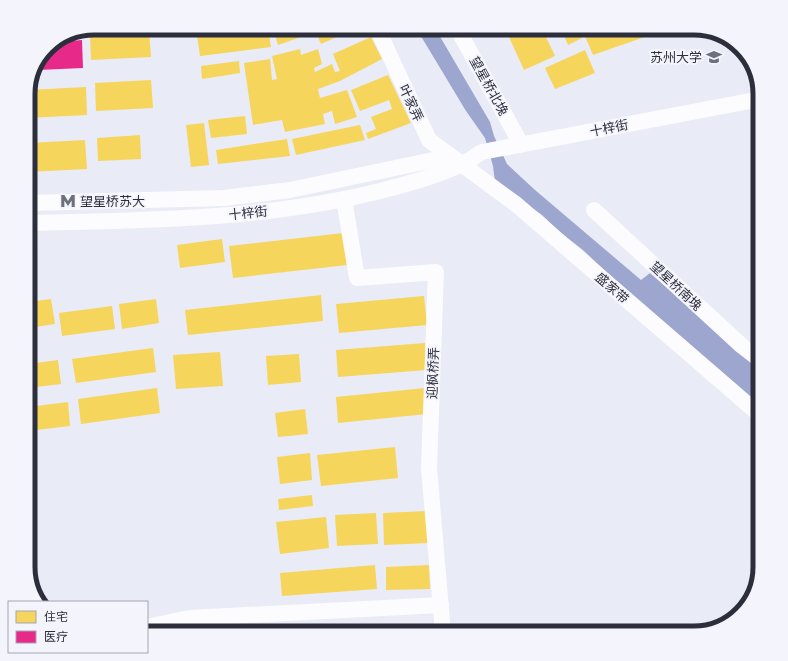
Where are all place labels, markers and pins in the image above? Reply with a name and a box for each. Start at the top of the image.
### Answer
school or university icon: 苏州大学 [705,48,723,66]
place label: 苏州大学 [650,49,702,66]
metro station icon: 望星桥苏大 [59,192,77,210]
place label: 望星桥苏大 [80,193,145,210]

